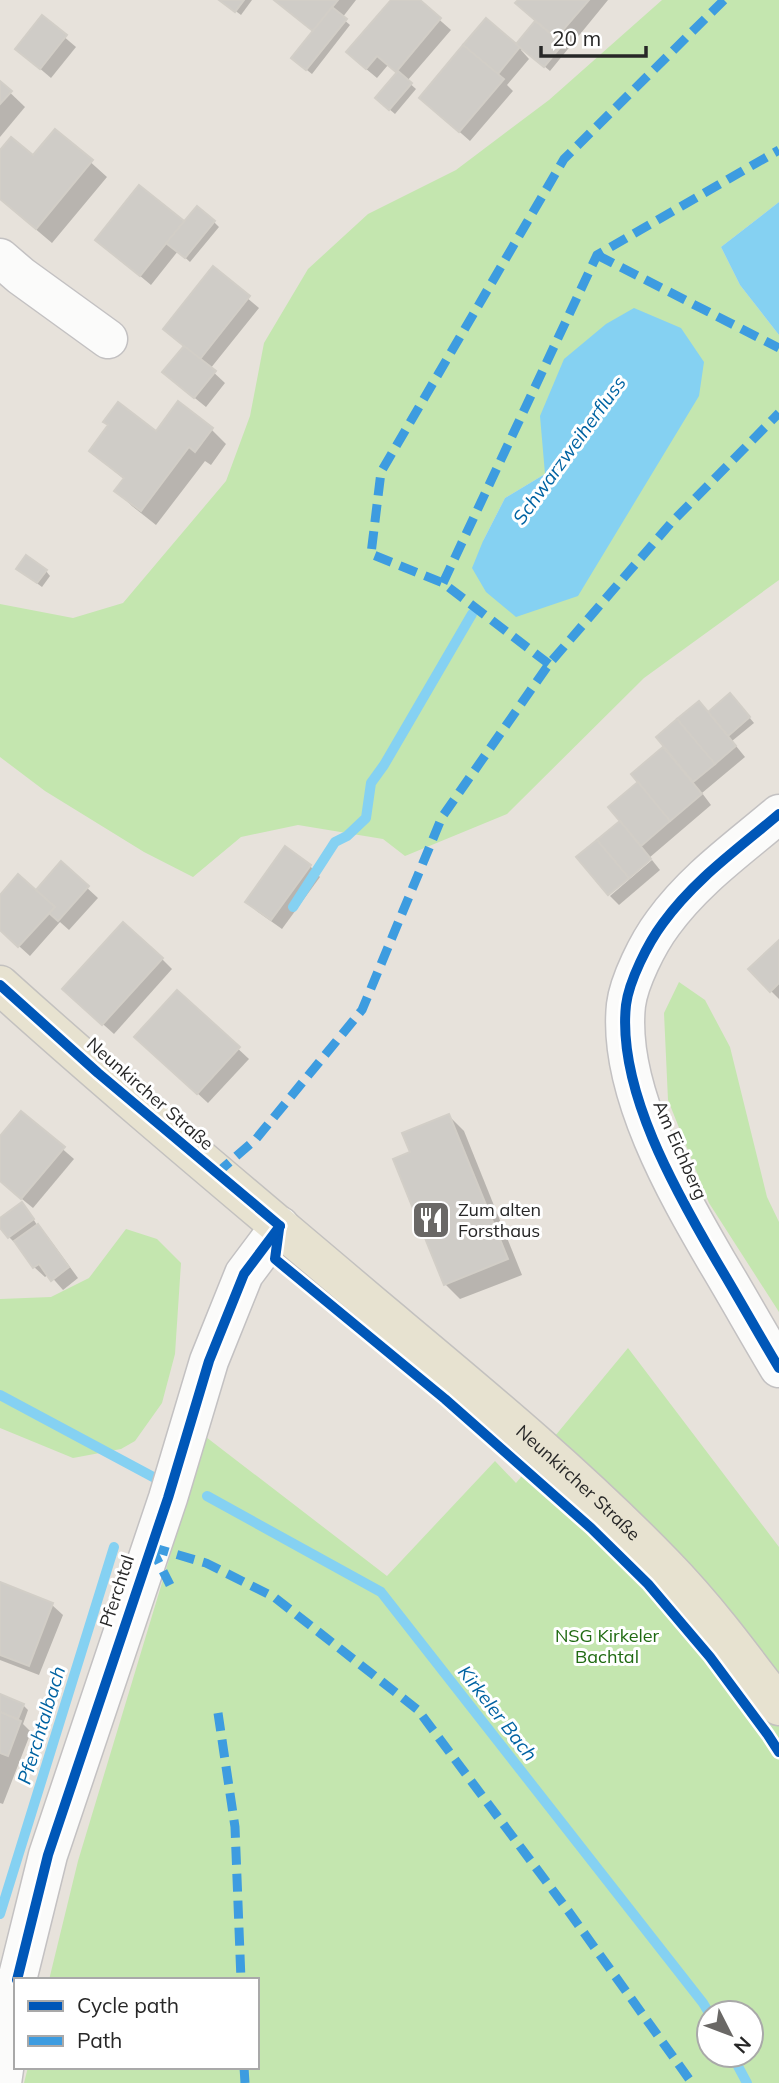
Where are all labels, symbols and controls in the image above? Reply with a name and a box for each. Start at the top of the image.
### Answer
scale bar [541,14,646,58]
text: 20 m [552,25,601,51]
water label: Schwarzweiherfluss [507,371,631,529]
street label: Neunkircher Straße [82,1032,218,1155]
street label: Am Eichberg [648,1097,713,1203]
place label: Zum alten Forsthaus [458,1198,541,1242]
restaurant icon: Zum alten Forsthaus [410,1199,452,1241]
street label: Neunkircher Straße [511,1420,645,1545]
street label: Pferchtal [94,1552,139,1630]
park label: NSG Kirkeler Bachtal [555,1624,660,1668]
water label: Kirkeler Bach [453,1660,543,1766]
water label: Pferchtalbach [12,1663,70,1787]
legend [14,1978,259,2069]
text: Cycle path [77,1992,179,2018]
north arrow [695,1999,765,2069]
text: Path [77,2027,122,2053]
text: N [729,2032,756,2059]

